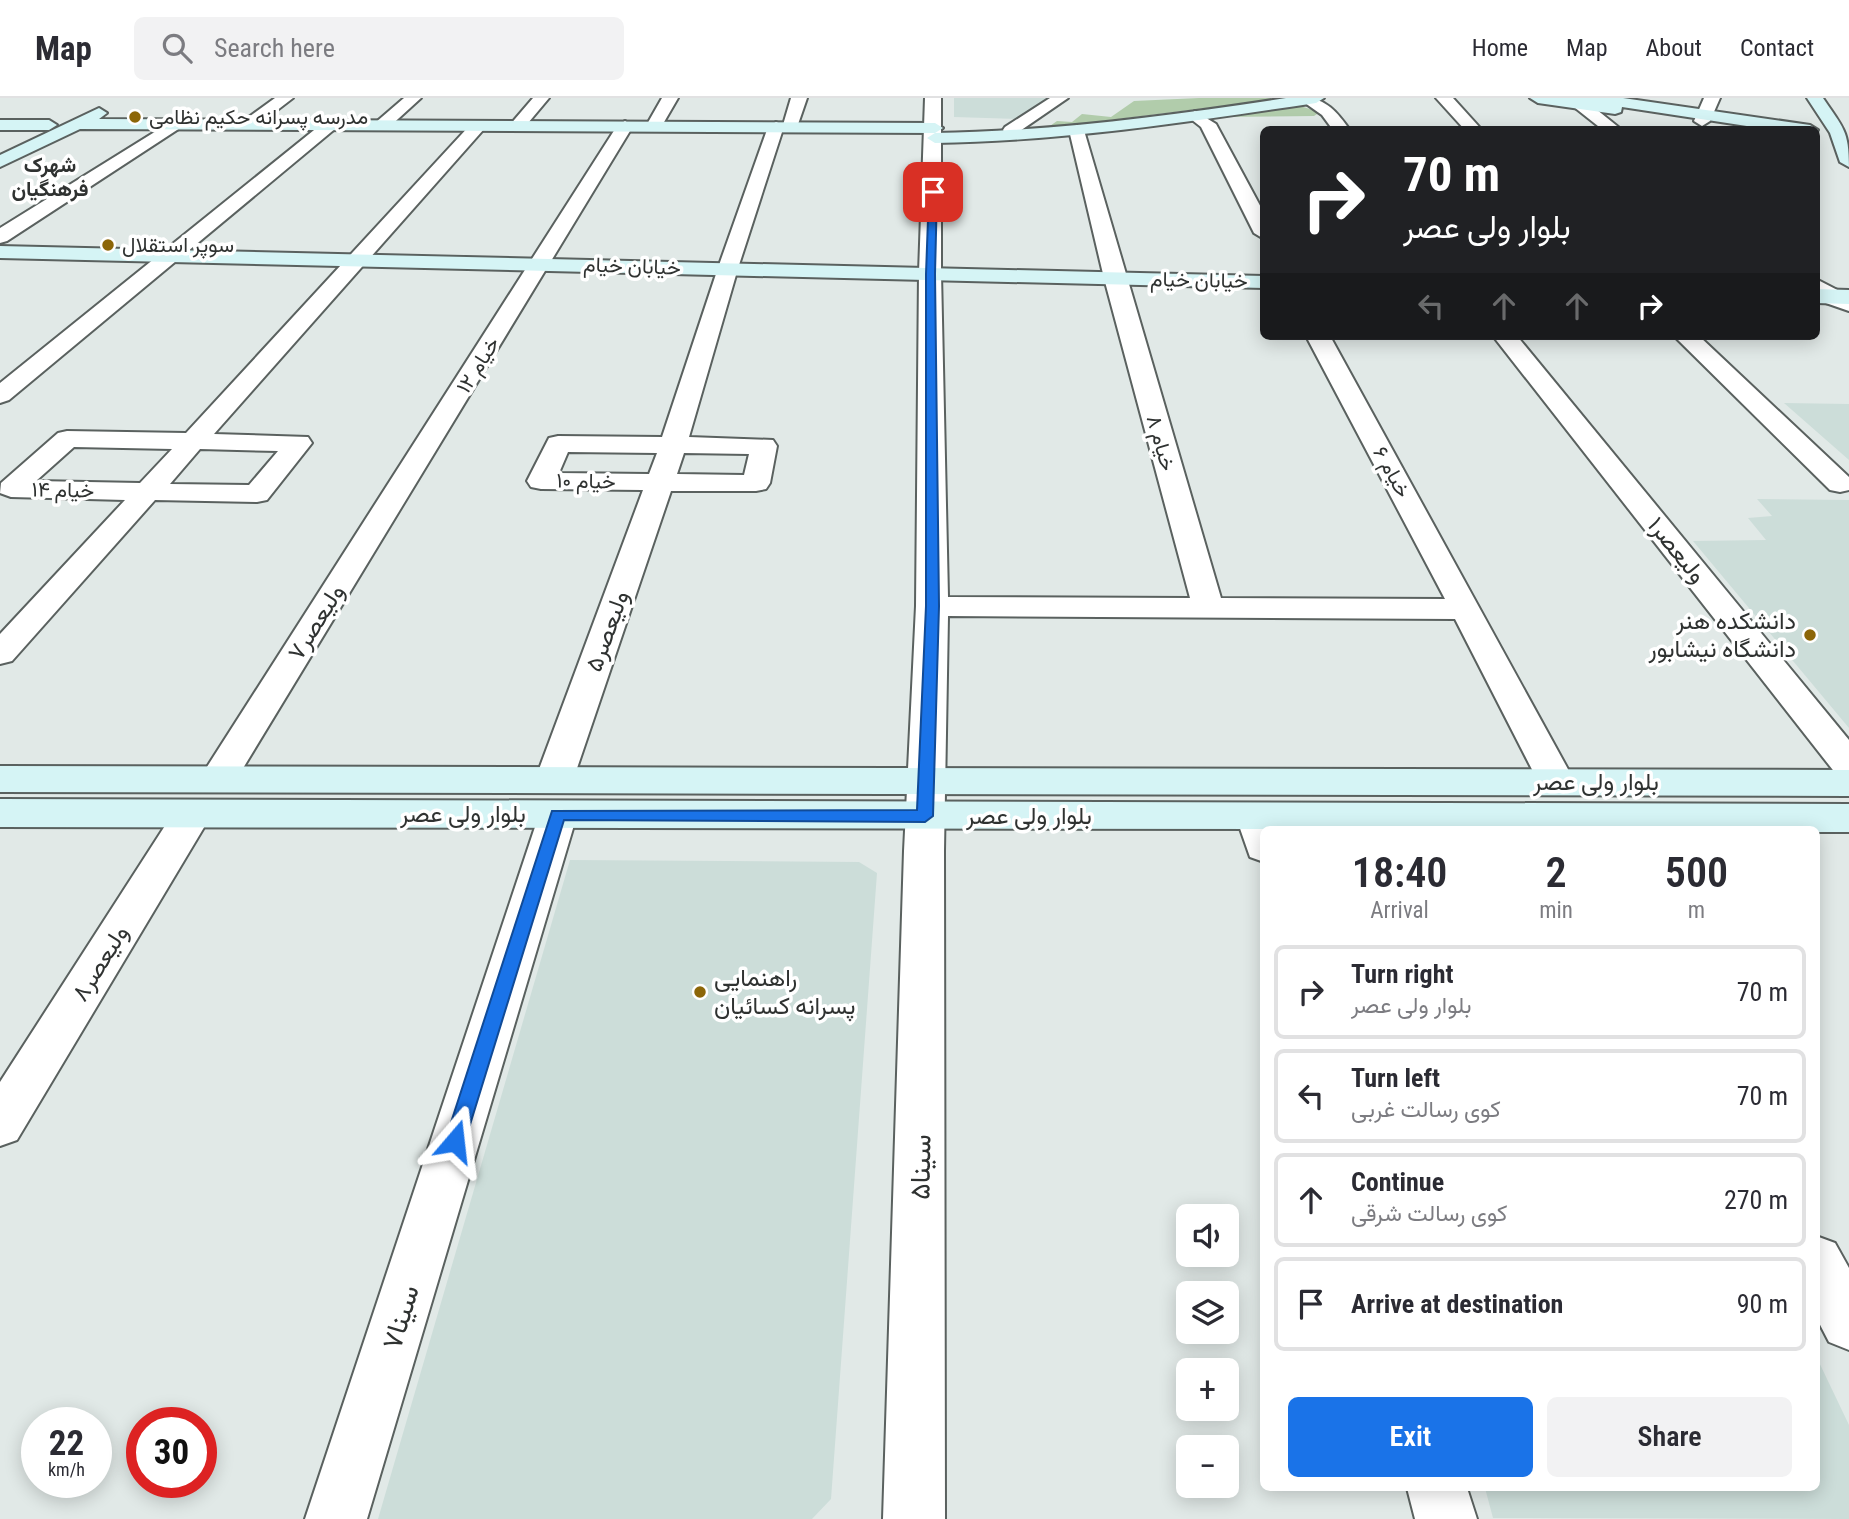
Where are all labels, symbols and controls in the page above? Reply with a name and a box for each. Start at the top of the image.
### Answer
search box [134,17,624,80]
text: Map [35,29,92,68]
icon: search [158,29,196,67]
text: Search here [214,33,335,63]
text: Home [1472,34,1528,62]
text: Map [1566,34,1608,62]
text: About [1646,34,1702,62]
text: Contact [1740,34,1814,62]
place label: مدرسه پسرانه حکیم نظامی [149,105,368,131]
marker: مدرسه پسرانه حکیم نظامی [127,109,143,125]
text: 70 m [1403,146,1500,203]
district label: شهرک فرهنگیان [11,153,89,202]
icon: right [1288,154,1379,245]
pin [903,162,963,222]
icon: arrive [914,173,952,211]
text: بلوار ولی عصر [1403,208,1571,246]
place label: سوپر استقلال [122,233,234,259]
marker: سوپر استقلال [100,237,116,253]
street label: خیابان خیام [583,252,681,282]
street label: خیابان خیام [1150,267,1248,295]
icon: left [1412,287,1450,325]
icon: ahead [1485,287,1523,325]
icon: ahead [1558,287,1596,325]
icon: right [1631,287,1669,325]
street label: خیام ۱۲ [452,333,506,399]
street label: خیام ۸ [1140,412,1180,474]
street label: خیام ۶ [1366,442,1416,503]
street label: خیام ۱۰ [556,468,616,496]
street label: خیام ۱۴ [31,477,94,505]
street label: ولیعصر۱ [1641,511,1712,589]
street label: ولیعصر۷ [282,579,351,666]
street label: ولیعصر۵ [579,587,635,676]
place label: دانشکده هنر دانشگاه نیشابور [1648,607,1796,664]
marker: دانشکده هنر دانشگاه نیشابور [1802,627,1818,643]
street label: بلوار ولی عصر [1532,768,1659,797]
street label: بلوار ولی عصر [399,800,526,829]
street label: بلوار ولی عصر [965,802,1092,831]
text: 18:40 [1352,848,1447,897]
text: 2 [1546,848,1567,897]
text: 500 [1665,848,1728,897]
text: Arrival [1370,897,1429,924]
text: min [1539,897,1573,924]
text: m [1688,897,1705,924]
street label: ولیعصر۸ [66,920,135,1007]
text: Turn right [1351,959,1453,989]
place label: راهنمایی پسرانه کسائیان [714,964,856,1022]
icon: right [1292,973,1330,1011]
text: 70 m [1737,977,1788,1007]
marker: راهنمایی پسرانه کسائیان [692,984,708,1000]
text: بلوار ولی عصر [1351,992,1472,1019]
text: Turn left [1351,1063,1440,1093]
icon: left [1292,1077,1330,1115]
text: 70 m [1737,1081,1788,1111]
text: کوی رسالت غربی [1351,1096,1501,1123]
position arrow [418,1104,492,1178]
street label: سینا۵ [903,1134,938,1200]
text: Continue [1351,1167,1444,1197]
icon: ahead [1292,1181,1330,1219]
text: 270 m [1724,1185,1788,1215]
text: کوی رسالت شرقی [1351,1200,1507,1227]
map controls [1176,1204,1239,1498]
button: sound [1176,1204,1239,1267]
street label: سینا۷ [375,1281,426,1353]
button: layers [1176,1281,1239,1344]
icon: arrive [1292,1285,1330,1323]
text: Arrive at destination [1351,1289,1563,1319]
text: 90 m [1737,1289,1788,1319]
button: + [1176,1358,1239,1421]
button: Exit [1288,1397,1533,1477]
button: Share [1547,1397,1792,1477]
speed limit sign: 30 [126,1407,217,1498]
text: 22 [49,1423,84,1464]
button: − [1176,1435,1239,1498]
text: km/h [48,1459,85,1480]

